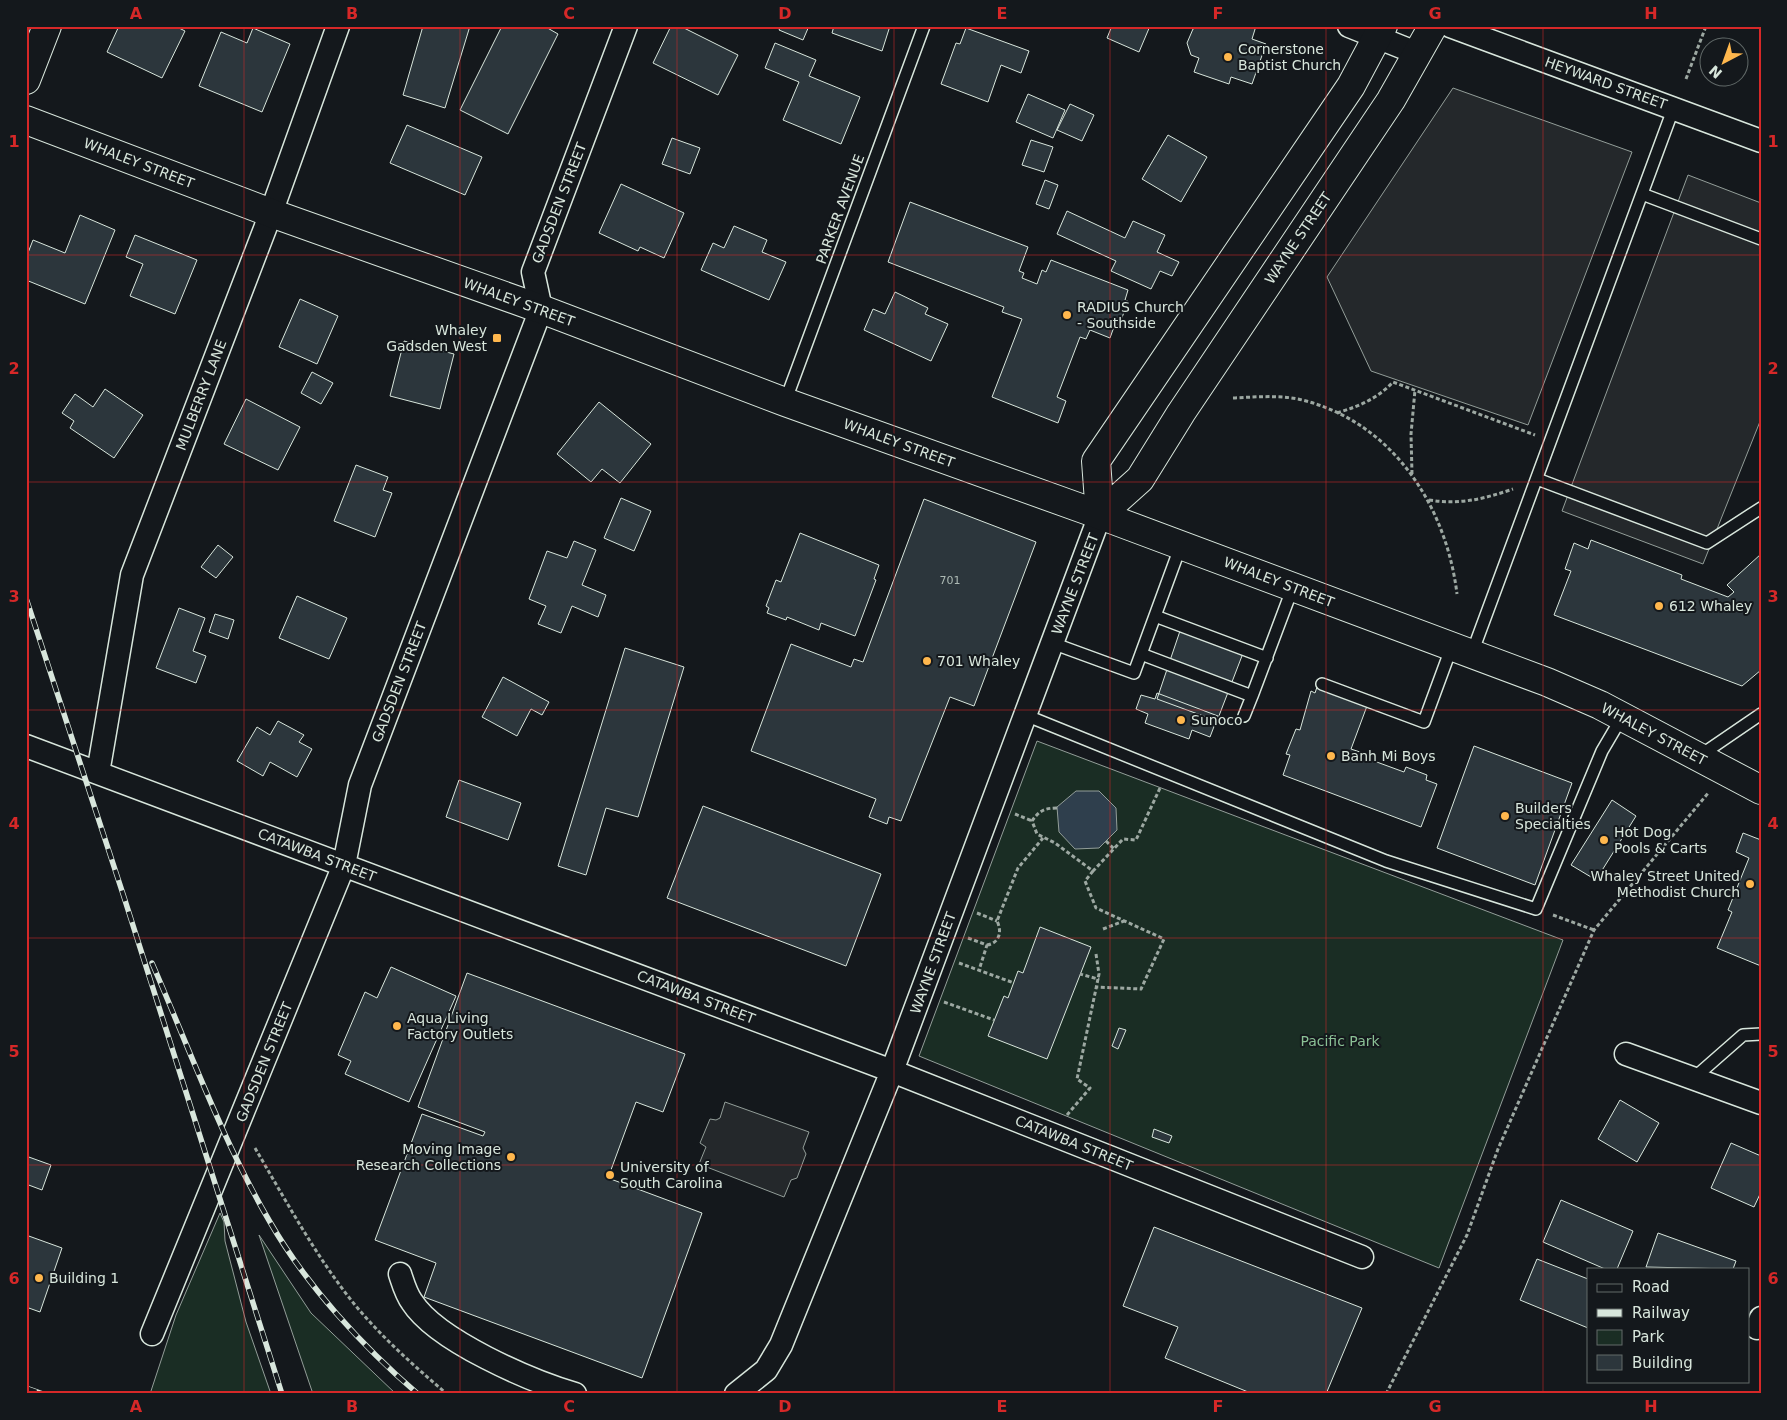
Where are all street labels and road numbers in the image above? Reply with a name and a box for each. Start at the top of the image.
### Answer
street label: HEYWARD STREET [1543,53,1670,113]
street label: WHALEY STREET [82,135,197,192]
street label: GADSDEN STREET [529,140,590,266]
street label: PARKER AVENUE [813,152,867,266]
street label: WAYNE STREET [1261,189,1335,287]
street label: WHALEY STREET [461,274,577,330]
street label: MULBERRY LANE [173,337,229,453]
street label: WHALEY STREET [841,415,957,471]
street label: WAYNE STREET [1048,531,1102,637]
street label: WHALEY STREET [1222,554,1337,611]
street label: GADSDEN STREET [369,619,430,745]
street label: WHALEY STREET [1599,699,1710,769]
street label: CATAWBA STREET [256,825,379,885]
street label: WAYNE STREET [907,909,959,1016]
street label: CATAWBA STREET [635,967,758,1027]
street label: GADSDEN STREET [233,999,296,1124]
street label: CATAWBA STREET [1013,1112,1136,1174]

